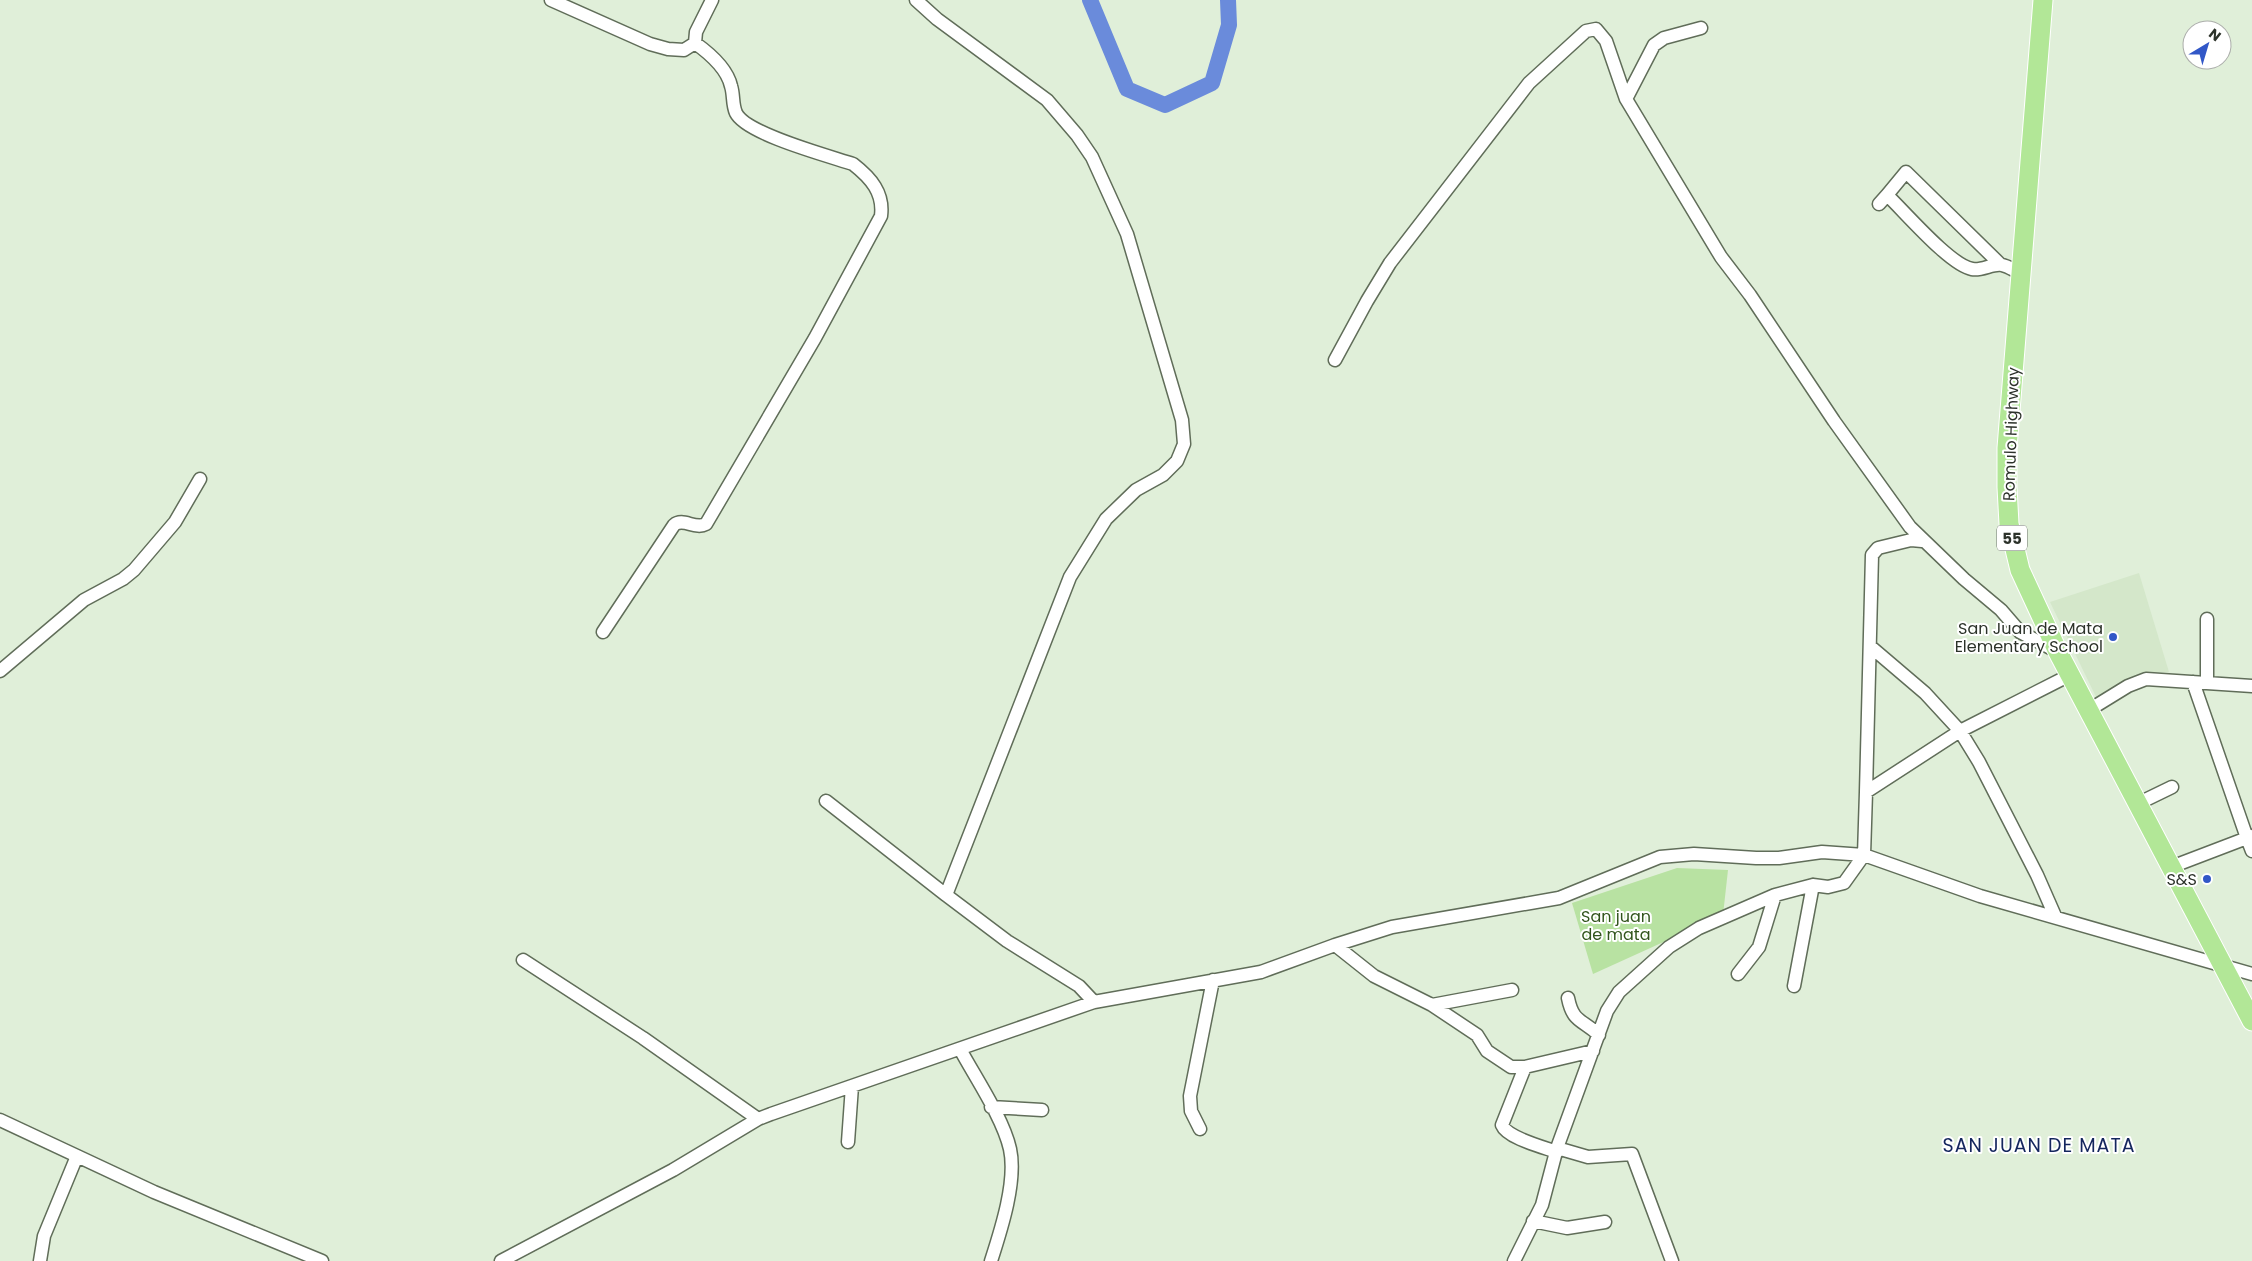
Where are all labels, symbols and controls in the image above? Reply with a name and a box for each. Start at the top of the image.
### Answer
north arrow [2182,20,2232,70]
text: N [2205,24,2225,46]
street label: Romulo Highway [1997,367,2025,501]
road number: 55 [1997,526,2027,550]
place label: San Juan de Mata Elementary School [1955,617,2103,658]
marker: San Juan de Mata Elementary School [2107,631,2119,643]
place label: S&S [2166,868,2197,891]
marker: S&S [2201,873,2213,885]
park label: San juan de mata [1581,905,1651,946]
district label: SAN JUAN DE MATA [1942,1132,2136,1159]

